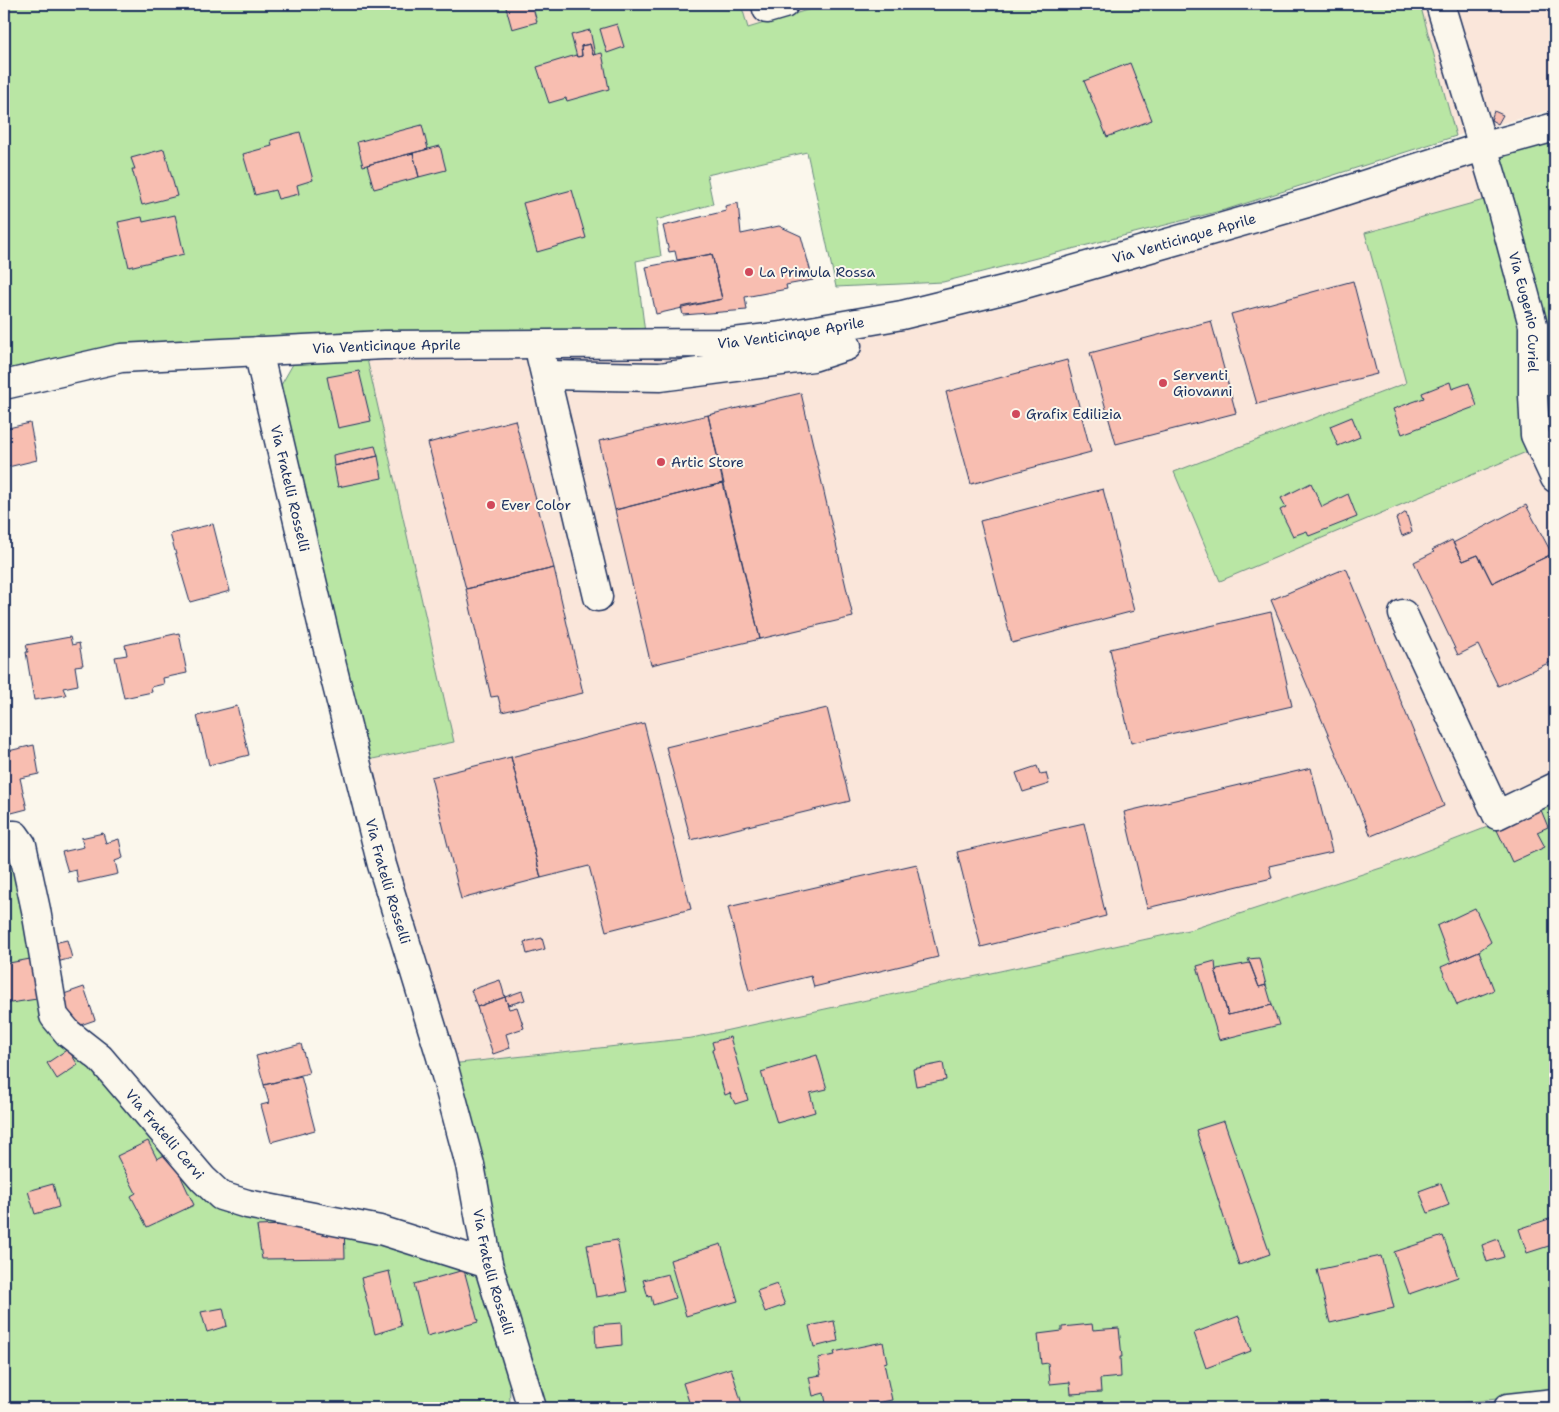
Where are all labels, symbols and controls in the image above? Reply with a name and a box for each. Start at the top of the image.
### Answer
street label: Via Venticinque Aprile [1110,209,1258,267]
street label: Via Eugenio Curiel [1505,250,1542,373]
place label: La Primula Rossa [759,263,876,281]
marker: La Primula Rossa [743,266,755,278]
street label: Via Venticinque Aprile [717,313,866,352]
street label: Via Venticinque Aprile [312,336,461,358]
place label: Serventi Giovanni [1173,366,1233,400]
marker: Serventi Giovanni [1157,377,1169,389]
place label: Grafix Edilizia [1026,405,1122,423]
marker: Grafix Edilizia [1010,408,1022,420]
street label: Via Fratelli Rosselli [267,423,314,554]
place label: Artic Store [671,453,744,471]
marker: Artic Store [655,456,667,468]
place label: Ever Color [501,496,571,514]
marker: Ever Color [485,499,497,511]
street label: Via Fratelli Rosselli [362,817,415,946]
street label: Via Fratelli Cervi [122,1085,208,1183]
street label: Via Fratelli Rosselli [469,1207,518,1337]

